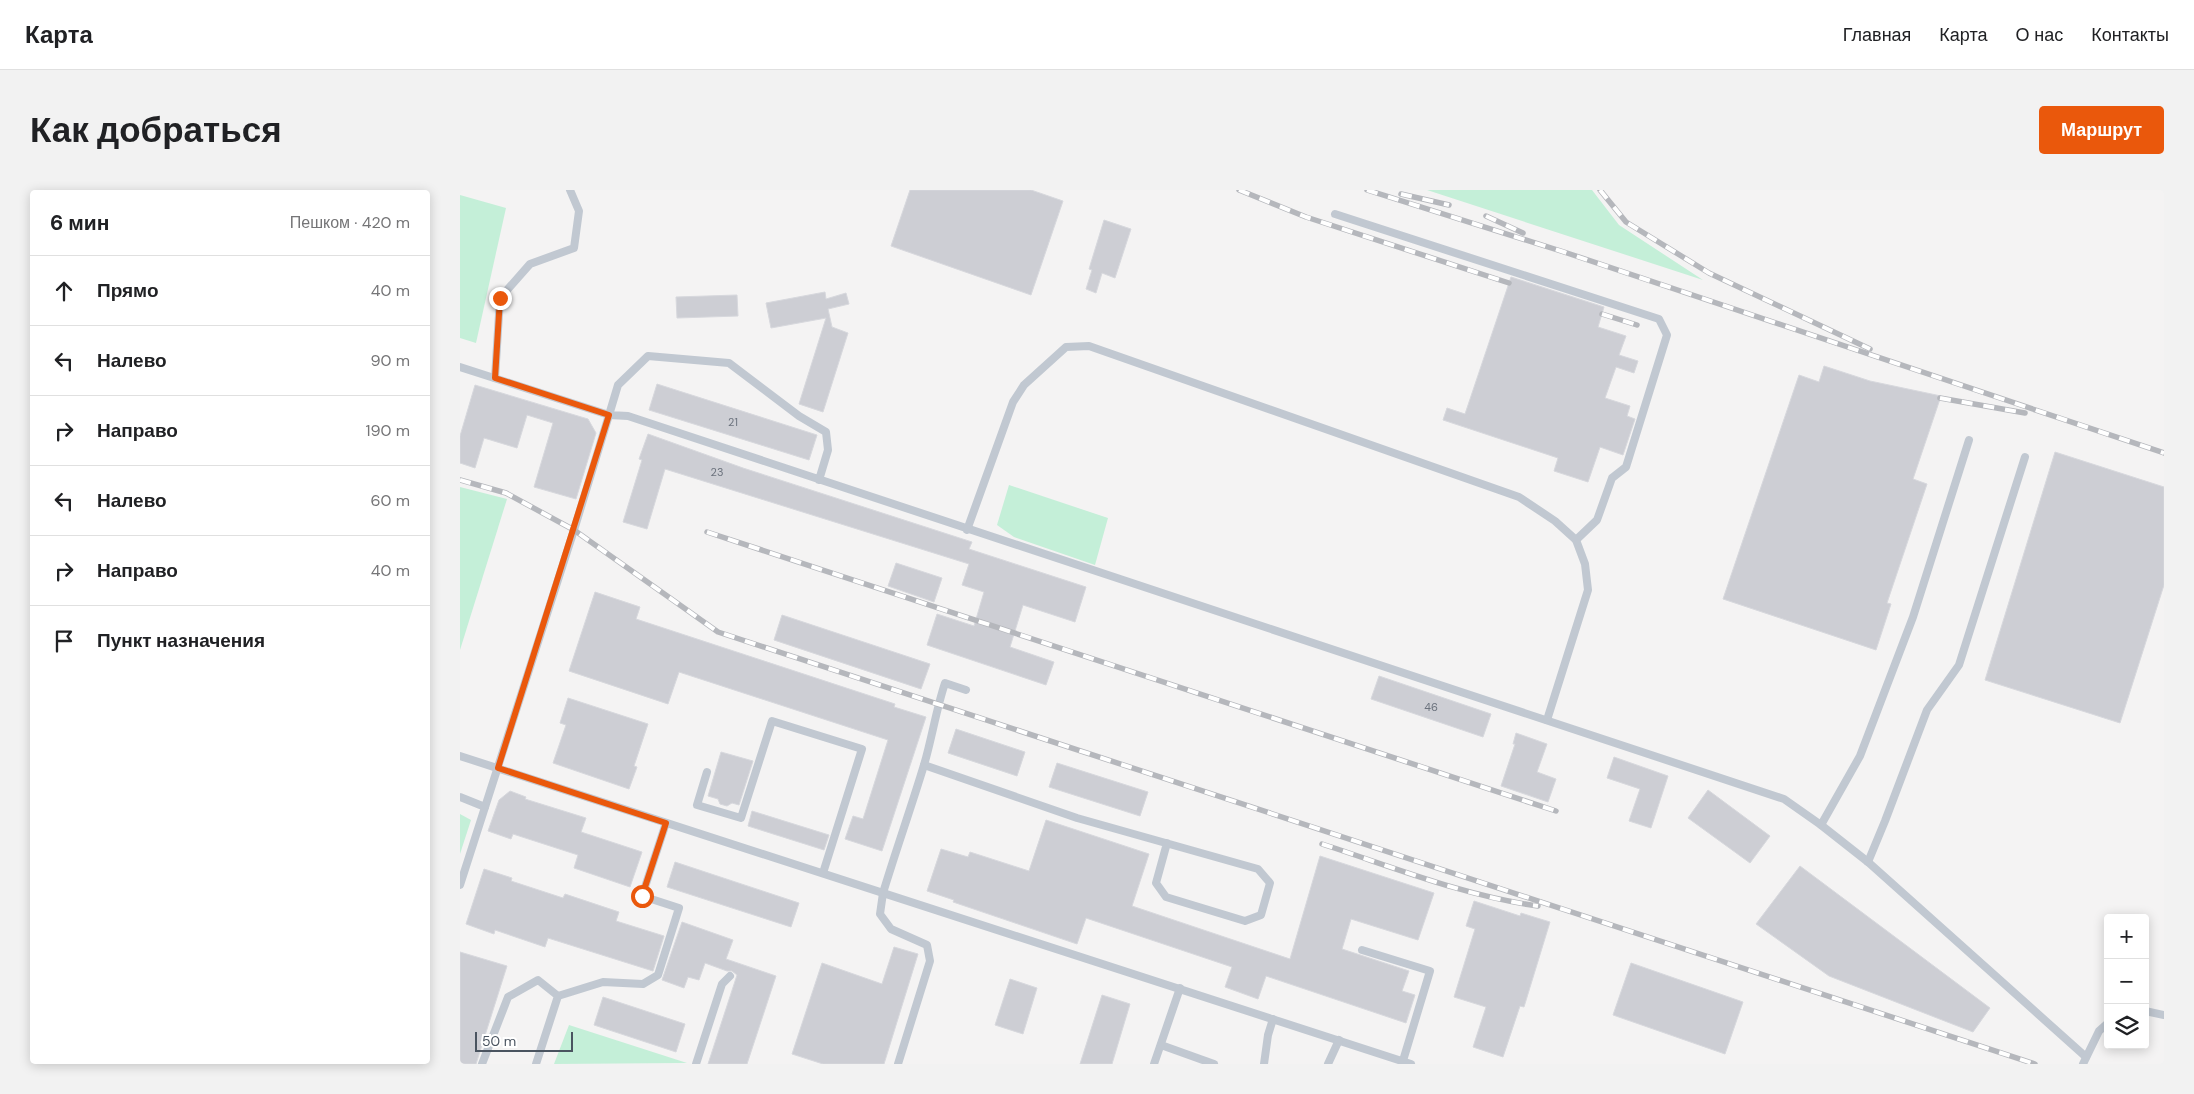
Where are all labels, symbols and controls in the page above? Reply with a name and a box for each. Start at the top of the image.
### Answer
text: Карта [25,19,93,50]
text: Главная [1843,23,1911,47]
text: Карта [1939,23,1988,47]
text: О нас [2016,23,2063,47]
text: Контакты [2091,23,2169,47]
button: Маршрут [2039,106,2164,154]
text: Как добраться [30,107,282,153]
text: 6 мин [50,209,109,237]
text: Пешком · 420 m [290,212,410,233]
icon: ahead [50,277,78,305]
text: Прямо [97,278,159,303]
text: 40 m [371,280,410,301]
route end [489,287,512,310]
icon: left [50,347,78,375]
text: Налево [97,348,167,373]
text: 90 m [370,350,410,371]
house number: 21 [728,415,738,429]
icon: right [50,417,78,445]
text: Направо [97,418,178,443]
text: 190 m [366,420,410,441]
house number: 23 [711,465,723,479]
icon: left [50,487,78,515]
text: Налево [97,488,167,513]
text: 60 m [370,490,410,511]
icon: right [50,557,78,585]
text: Направо [97,558,178,583]
text: 40 m [371,560,410,581]
icon: arrive [50,627,78,655]
text: Пункт назначения [97,628,265,653]
house number: 46 [1424,700,1438,714]
route start [631,885,654,908]
map controls [2104,914,2149,1049]
button: + [2104,914,2149,959]
button: − [2104,959,2149,1004]
button: layers [2104,1004,2149,1049]
scale bar [475,1029,572,1052]
text: 50 m [482,1032,516,1050]

